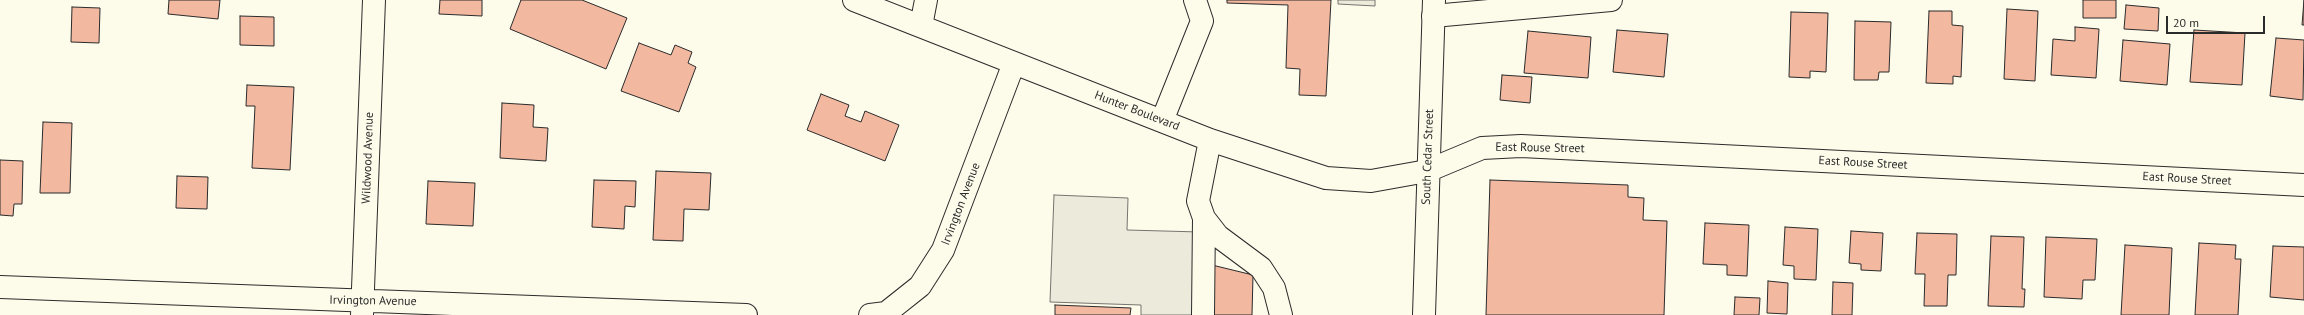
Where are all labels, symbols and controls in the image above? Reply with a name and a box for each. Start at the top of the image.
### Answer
scale bar [2168,8,2267,34]
text: 20 m [2173,15,2199,30]
street label: Hunter Boulevard [1092,88,1182,134]
street label: South Cedar Street [1419,109,1437,205]
street label: Wildwood Avenue [359,112,377,204]
street label: East Rouse Street [1495,140,1585,156]
street label: East Rouse Street [1818,153,1908,173]
street label: Irvington Avenue [939,161,983,247]
street label: East Rouse Street [2142,169,2232,189]
street label: Irvington Avenue [329,293,417,309]

